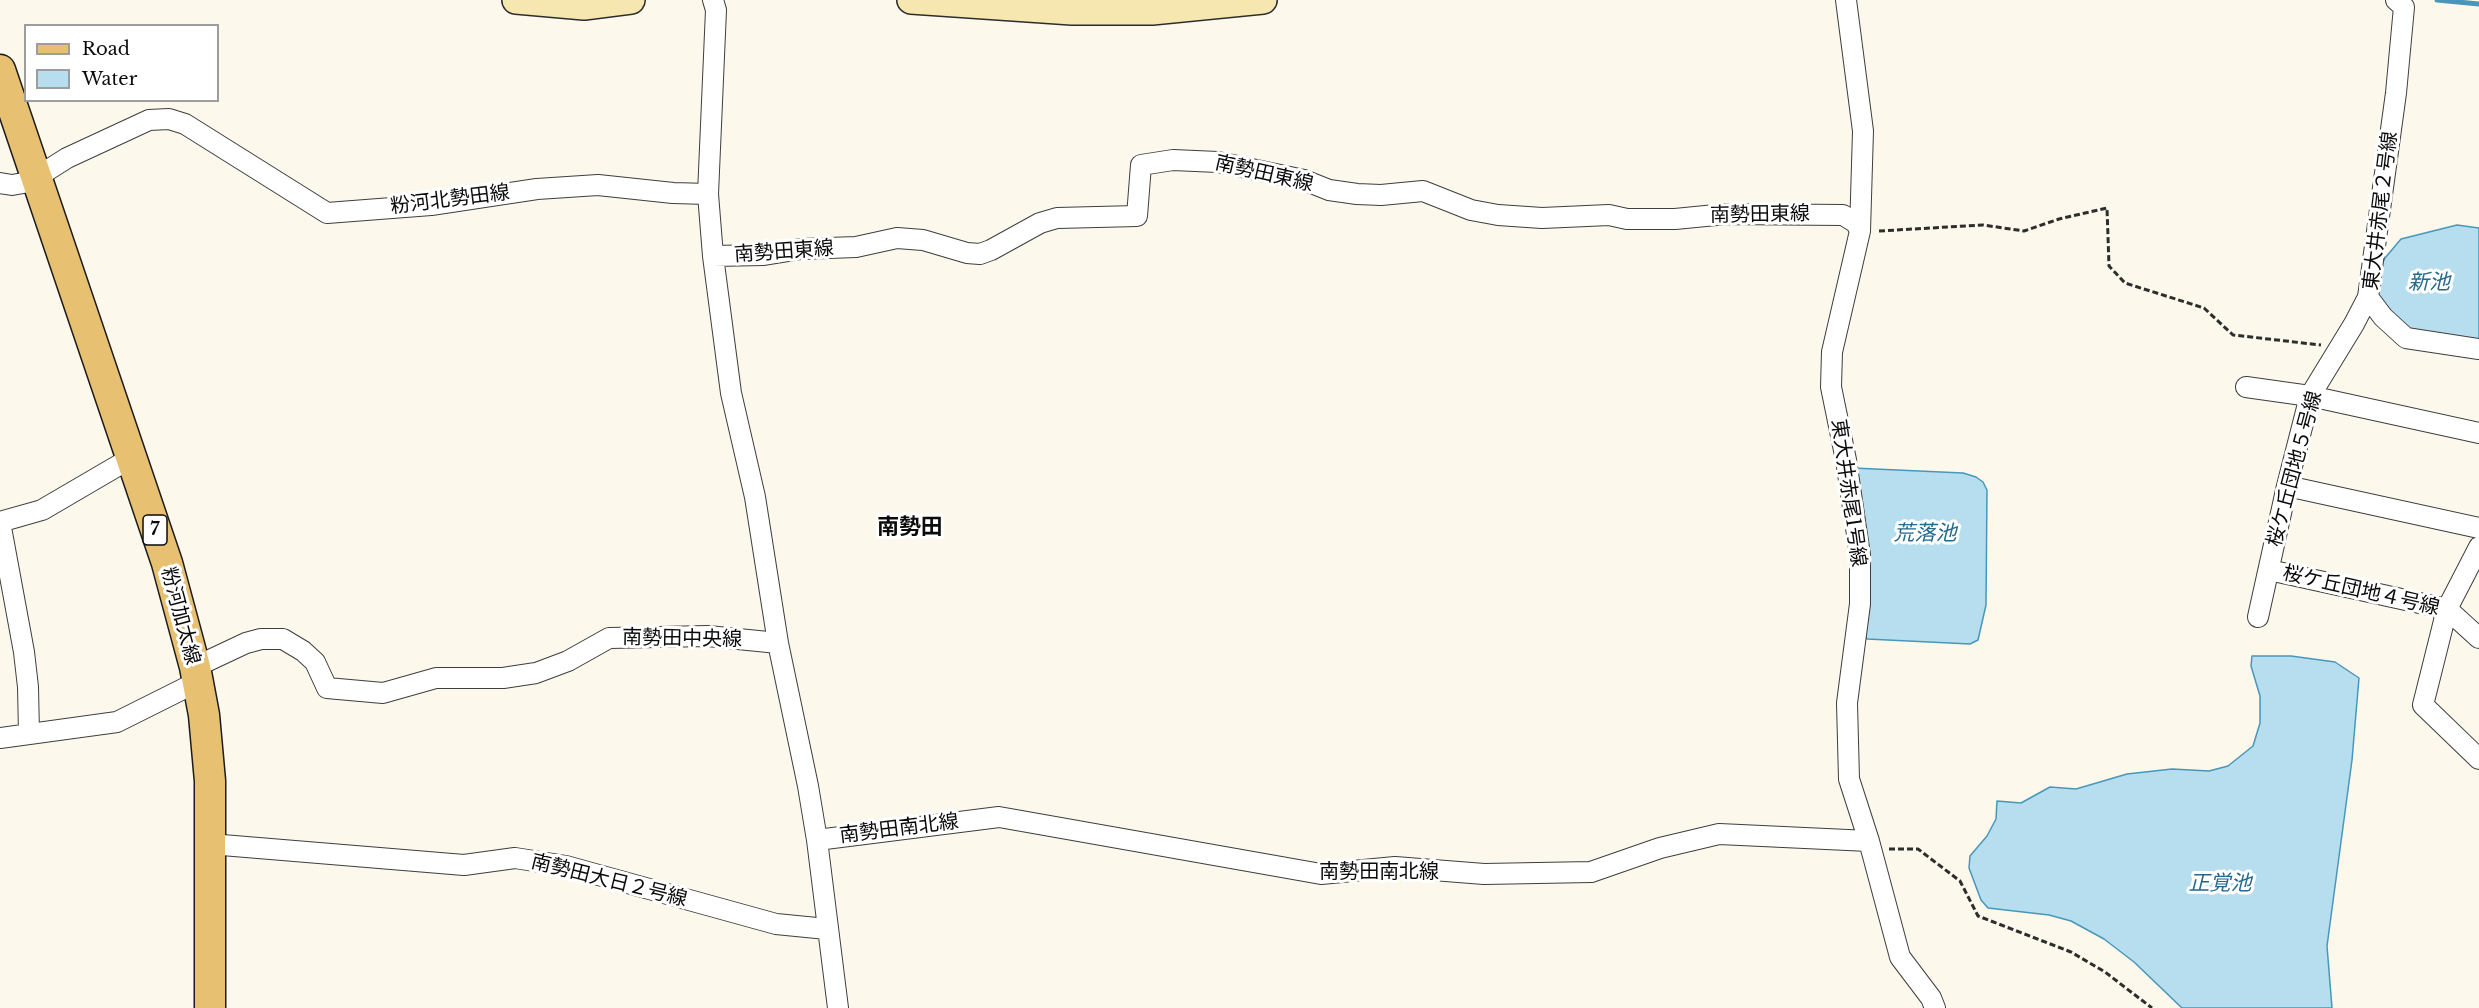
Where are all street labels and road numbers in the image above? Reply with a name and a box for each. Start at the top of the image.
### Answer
street label: 東大井赤尾２号線 [2359,130,2403,292]
street label: 南勢田東線 [1213,151,1315,197]
street label: 粉河北勢田線 [389,181,511,219]
street label: 南勢田東線 [1710,202,1810,228]
street label: 南勢田東線 [733,237,835,267]
street label: 桜ケ丘団地５号線 [2263,389,2327,549]
street label: 東大井赤尾1号線 [1826,418,1870,568]
road number: 7 [143,515,167,545]
street label: 桜ケ丘団地４号線 [2280,561,2442,621]
street label: 粉河加太線 [155,565,205,667]
street label: 南勢田中央線 [622,626,742,652]
street label: 南勢田南北線 [838,810,960,848]
street label: 南勢田大日２号線 [528,850,690,912]
street label: 南勢田南北線 [1319,860,1439,884]

